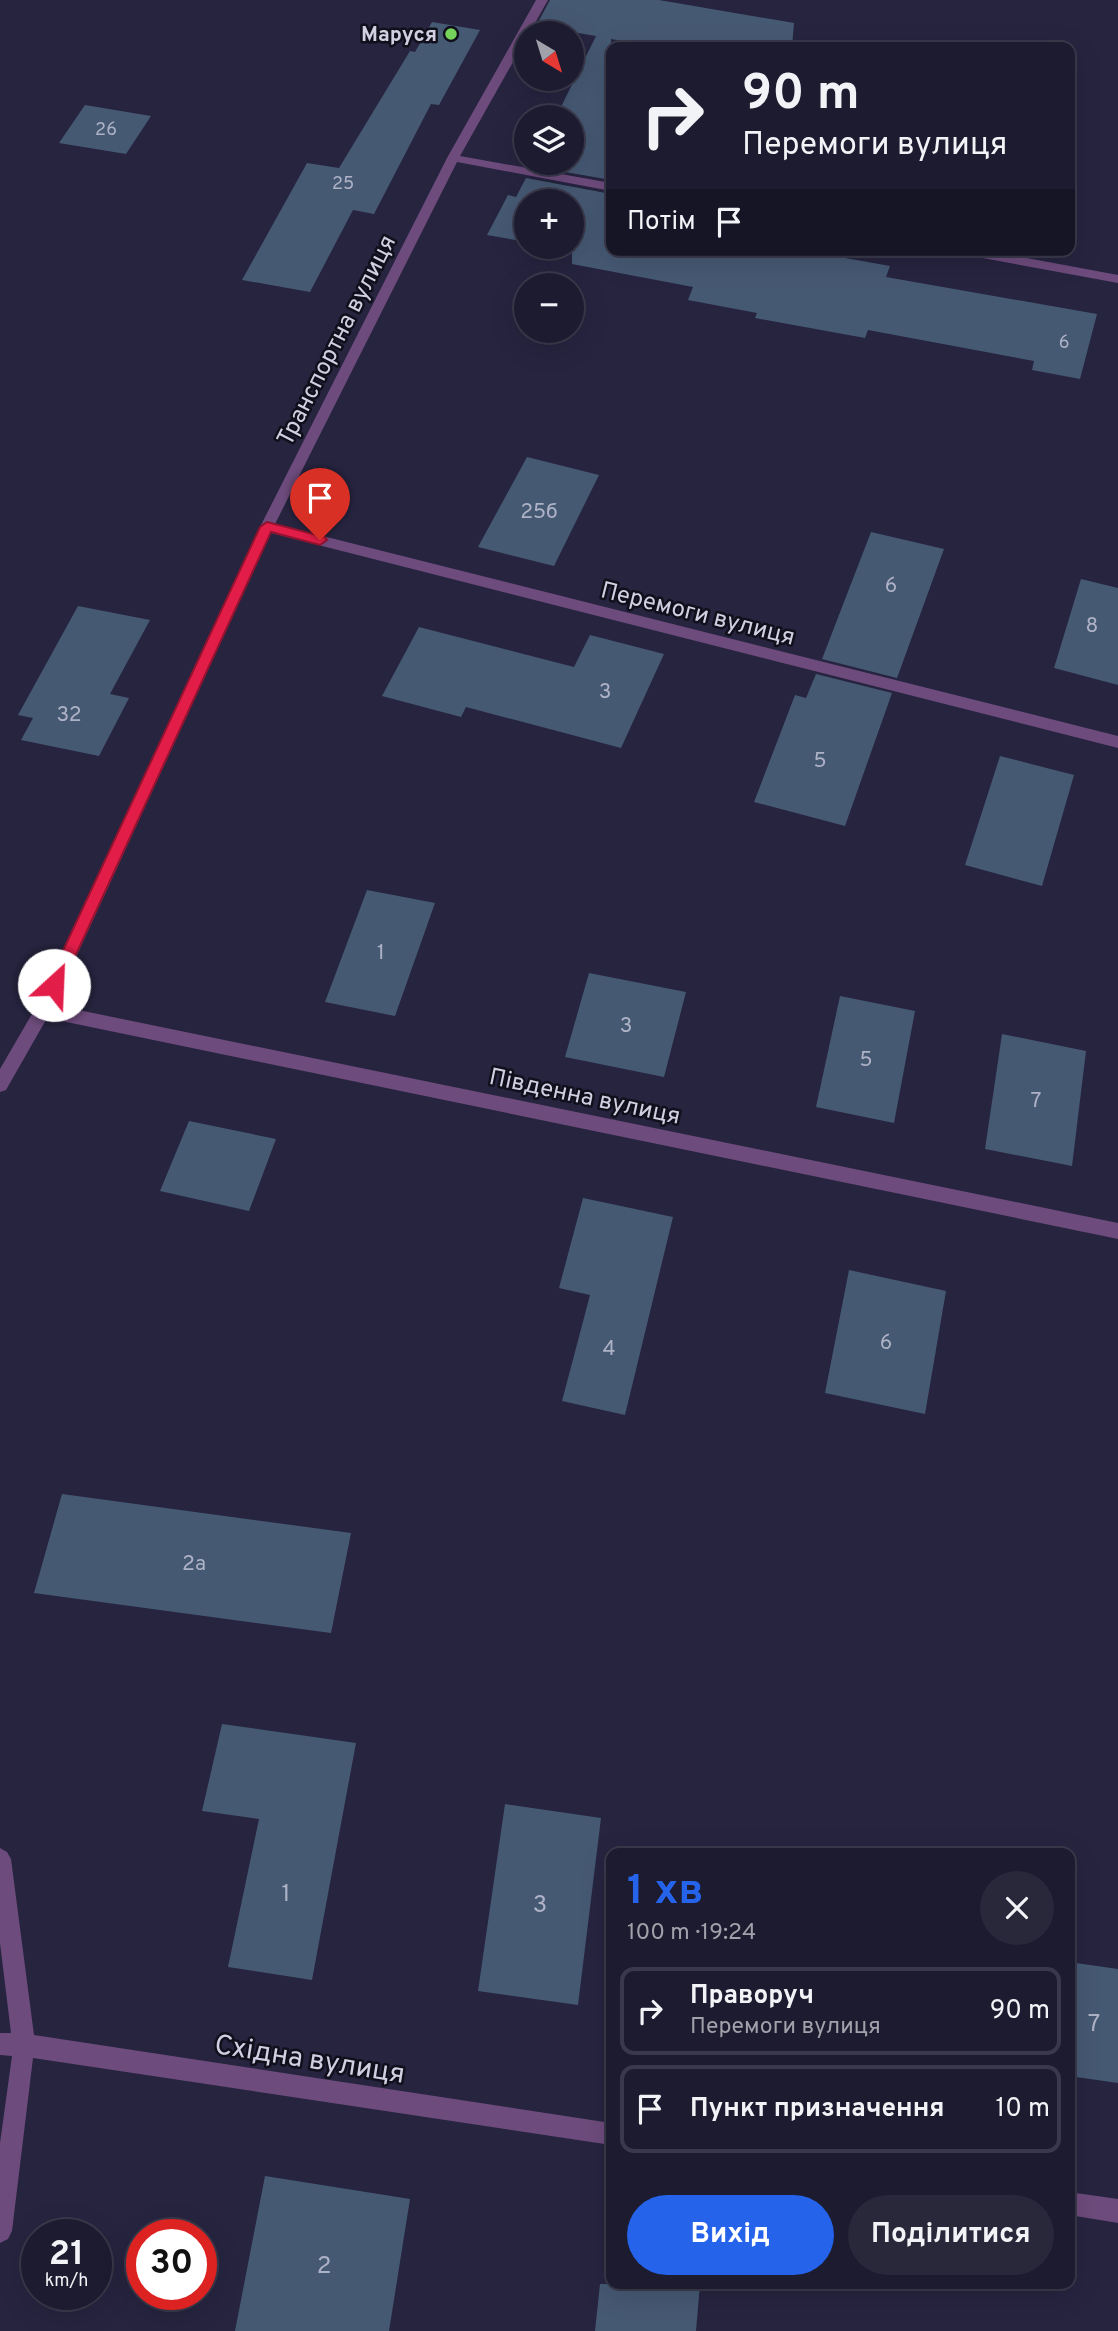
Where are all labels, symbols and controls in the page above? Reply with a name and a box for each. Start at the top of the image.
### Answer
north arrow [514,21,584,91]
map controls [514,21,584,343]
place label: Маруся [361,22,437,49]
marker: Маруся [443,26,459,42]
text: 90 m [742,65,860,127]
icon: right [627,70,718,161]
button: layers [514,105,584,175]
house number: 26 [95,119,117,142]
text: Перемоги вулиця [742,126,1007,166]
house number: 25 [332,173,354,196]
button: + [514,189,584,259]
icon: arrive [710,203,748,241]
text: Потім [627,206,696,239]
street label: Транспортна вулиця [272,231,404,451]
button: − [514,273,584,343]
house number: 6 [1059,332,1069,355]
pin [290,468,350,540]
icon: arrive [301,479,339,517]
house number: 25б [520,499,558,526]
house number: 6 [885,573,897,600]
street label: Перемоги вулиця [597,576,798,654]
house number: 8 [1086,613,1098,640]
house number: 3 [599,679,611,706]
house number: 32 [56,702,82,729]
house number: 5 [813,748,827,775]
house number: 1 [377,940,385,967]
position arrow [17,948,91,1022]
house number: 3 [620,1013,632,1040]
house number: 5 [859,1047,873,1074]
street label: Південна вулиця [486,1063,683,1133]
house number: 7 [1031,1088,1042,1115]
house number: 6 [880,1330,892,1357]
house number: 4 [602,1336,616,1363]
house number: 2а [182,1551,206,1578]
text: 1 хв [627,1866,704,1919]
button: close [980,1871,1054,1945]
house number: 1 [282,1880,290,1910]
house number: 3 [533,1891,547,1921]
text: 100 m · 19:24 [627,1919,756,1948]
text: Праворуч [690,1980,814,2013]
icon: right [631,1992,669,2030]
text: 90 m [990,1995,1050,2028]
house number: 7 [1088,2010,1100,2040]
text: Перемоги вулиця [690,2013,881,2042]
street label: Східна вулиця [212,2028,407,2094]
icon: arrive [631,2090,669,2128]
text: Пункт призначення [690,2093,944,2126]
text: 10 m [995,2093,1050,2126]
button: Вихід [627,2195,834,2275]
button: Поділитися [848,2195,1054,2275]
speed limit sign: 30 [126,2219,217,2310]
text: 21 [49,2233,84,2277]
house number: 2 [317,2252,331,2282]
text: km/h [45,2270,88,2293]

